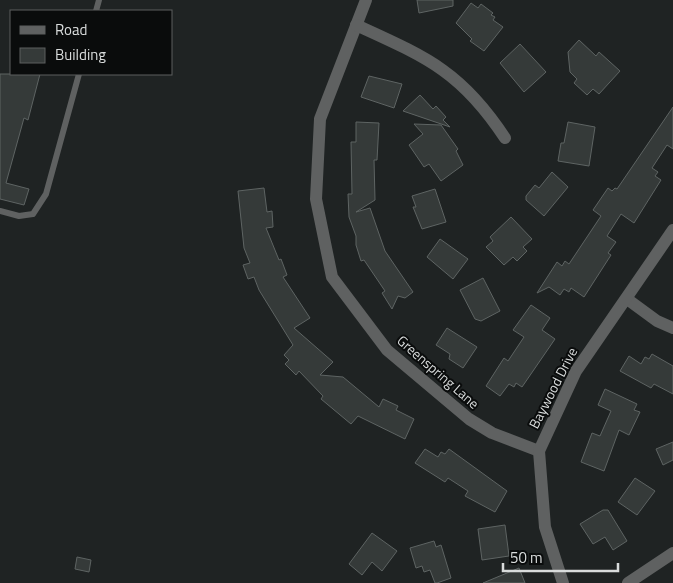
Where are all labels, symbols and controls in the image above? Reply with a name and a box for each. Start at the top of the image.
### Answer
legend [10,10,172,75]
text: Road [55,18,87,41]
text: Building [55,43,106,66]
street label: Greenspring Lane [393,330,484,413]
street label: Baywood Drive [523,343,582,432]
scale bar [503,540,618,572]
text: 50 m [510,546,543,569]

